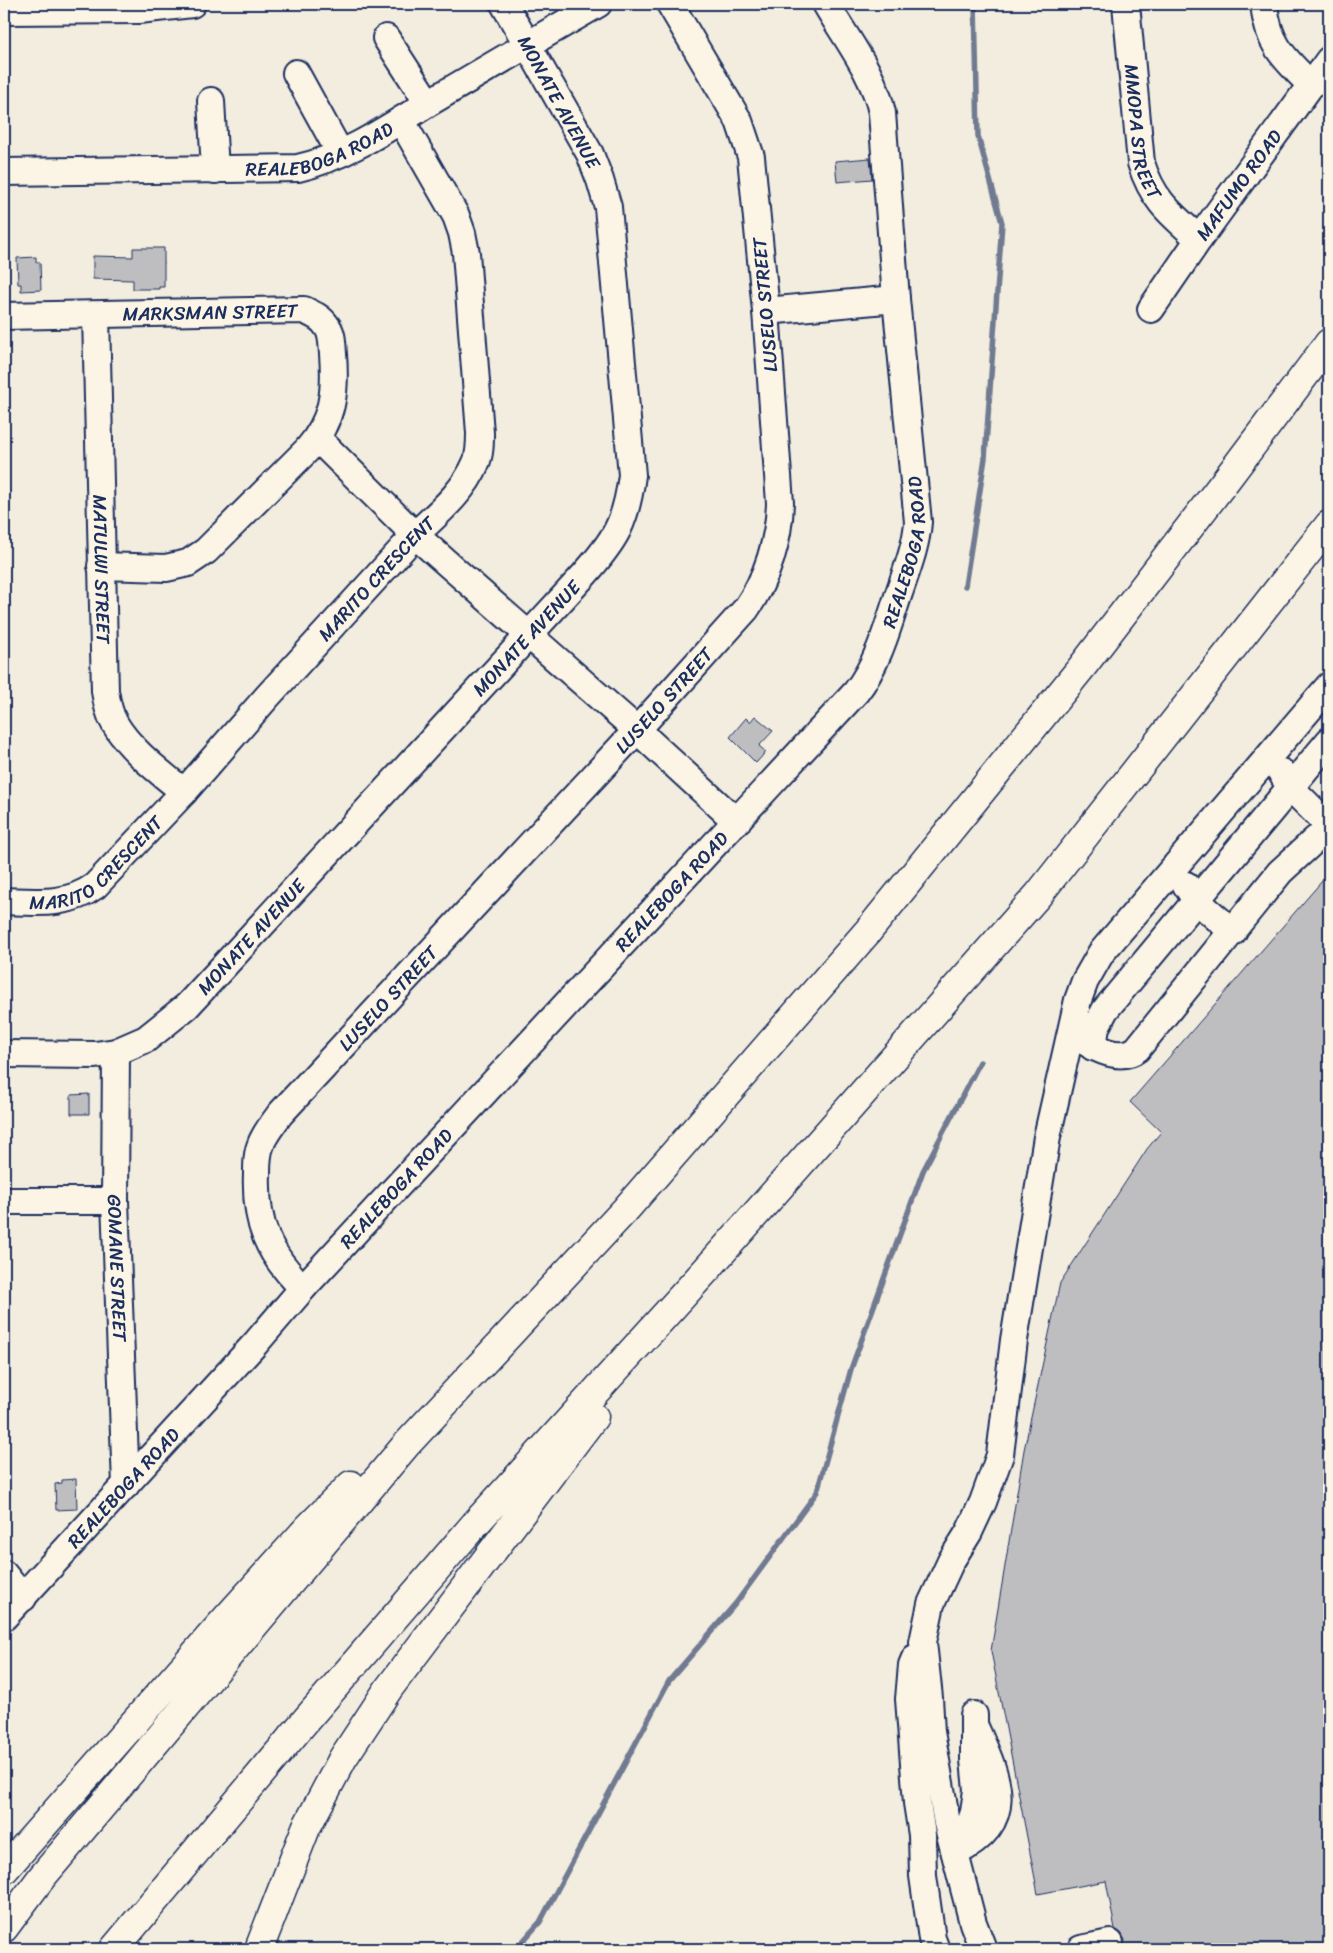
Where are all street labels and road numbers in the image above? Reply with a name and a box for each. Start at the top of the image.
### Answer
street label: MONATE AVENUE [509,29,610,176]
street label: MMOPA STREET [1115,63,1172,207]
street label: REALEBOGA ROAD [245,112,400,185]
street label: MAFUMO ROAD [1187,121,1291,247]
street label: LUSELO STREET [743,235,787,374]
street label: MARKSMAN STREET [122,294,299,330]
street label: REALEBOGA ROAD [872,474,935,632]
street label: MATULWI STREET [84,494,120,645]
street label: MARITO CRESCENT [309,507,444,649]
street label: MONATE AVENUE [464,571,590,704]
street label: LUSELO STREET [606,638,722,761]
street label: MARITO CRESCENT [29,806,172,919]
street label: REALEBOGA ROAD [606,823,737,959]
street label: MONATE AVENUE [188,870,315,1002]
street label: LUSELO STREET [330,936,447,1059]
street label: REALEBOGA ROAD [331,1119,461,1256]
street label: GOMANE STREET [98,1195,137,1343]
street label: REALEBOGA ROAD [58,1419,188,1556]

